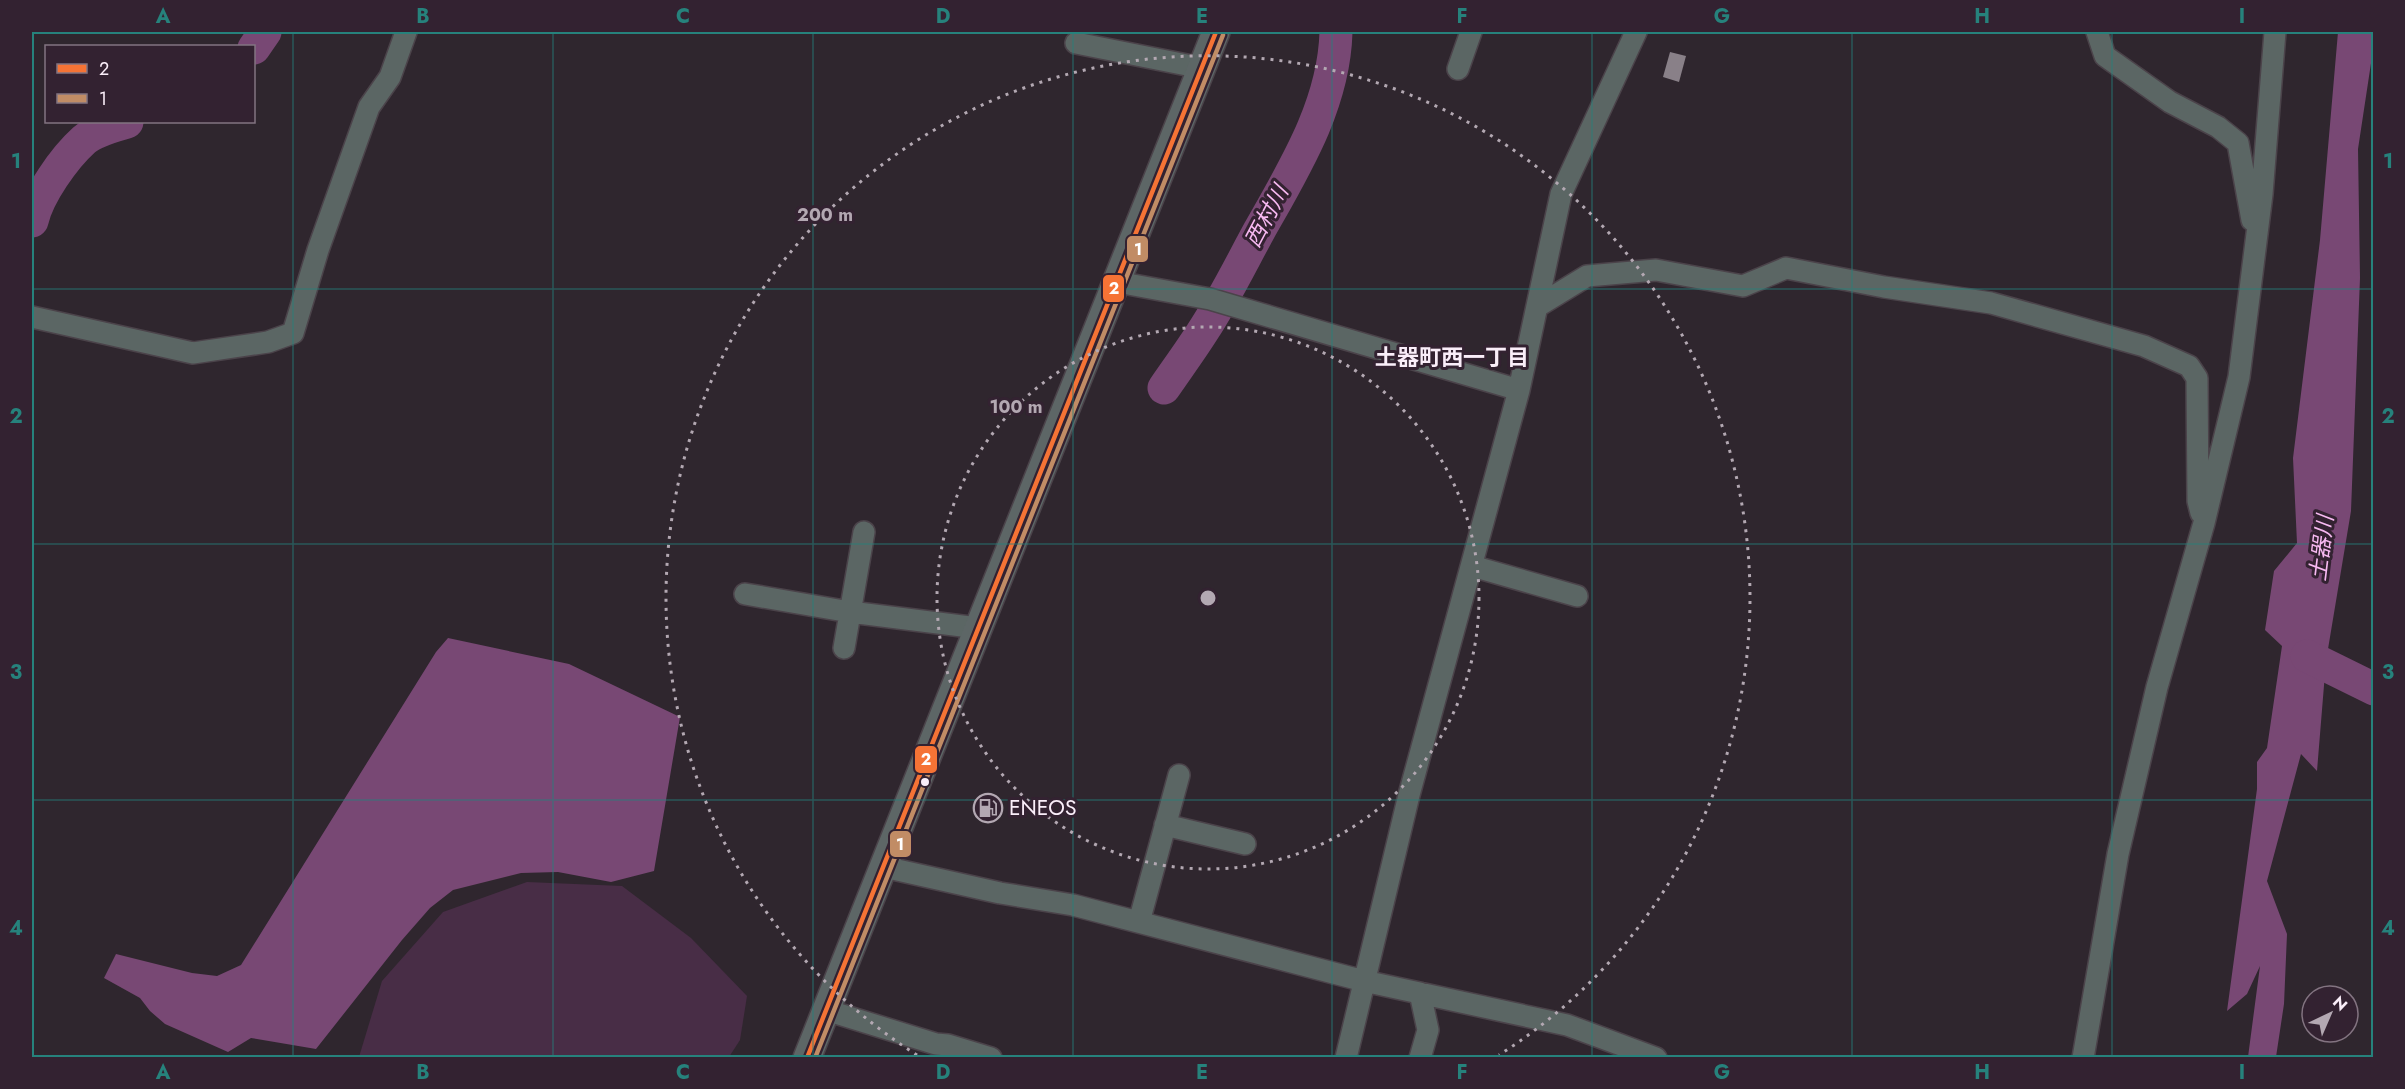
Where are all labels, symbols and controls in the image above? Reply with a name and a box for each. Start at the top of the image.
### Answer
text: A [155,2,171,31]
text: B [416,2,430,31]
text: C [676,2,690,31]
text: D [936,2,950,31]
text: E [1196,2,1208,31]
text: F [1456,2,1468,31]
text: G [1714,2,1730,31]
text: H [1974,2,1990,31]
text: I [2239,2,2245,31]
legend [45,45,255,123]
text: 2 [99,56,109,82]
text: 1 [99,86,107,112]
text: 1 [11,147,21,176]
text: 1 [2383,147,2393,176]
water label: 西村川 [1236,178,1297,253]
text: 200 m [797,202,853,228]
line badge: 1 [1126,235,1149,263]
text: 1 [1134,238,1142,261]
line badge: 2 [1102,274,1125,303]
text: 2 [1109,277,1119,300]
district label: 土器町西一丁目 [1375,341,1529,373]
text: 100 m [989,394,1043,420]
text: 2 [9,402,23,431]
text: 2 [2381,402,2395,431]
water label: 土器川 [2301,511,2341,583]
centre of rings [1198,588,1218,608]
text: 3 [10,658,22,687]
text: 3 [2382,658,2394,687]
line badge: 2 [914,745,938,774]
text: 2 [921,748,931,771]
unlabelled marker [919,776,931,788]
fuel station icon: ENEOS [972,792,1004,824]
place label: ENEOS [1009,793,1076,823]
line badge: 1 [889,830,912,858]
text: 1 [896,833,904,856]
text: 4 [9,914,23,943]
text: 4 [2381,914,2395,943]
north arrow [2300,984,2360,1044]
text: N [2328,991,2353,1016]
text: A [155,1058,171,1087]
text: B [416,1058,430,1087]
text: C [676,1058,690,1087]
text: D [936,1058,950,1087]
text: E [1196,1058,1208,1087]
text: F [1456,1058,1468,1087]
text: G [1714,1058,1730,1087]
text: H [1974,1058,1990,1087]
text: I [2239,1058,2245,1087]

